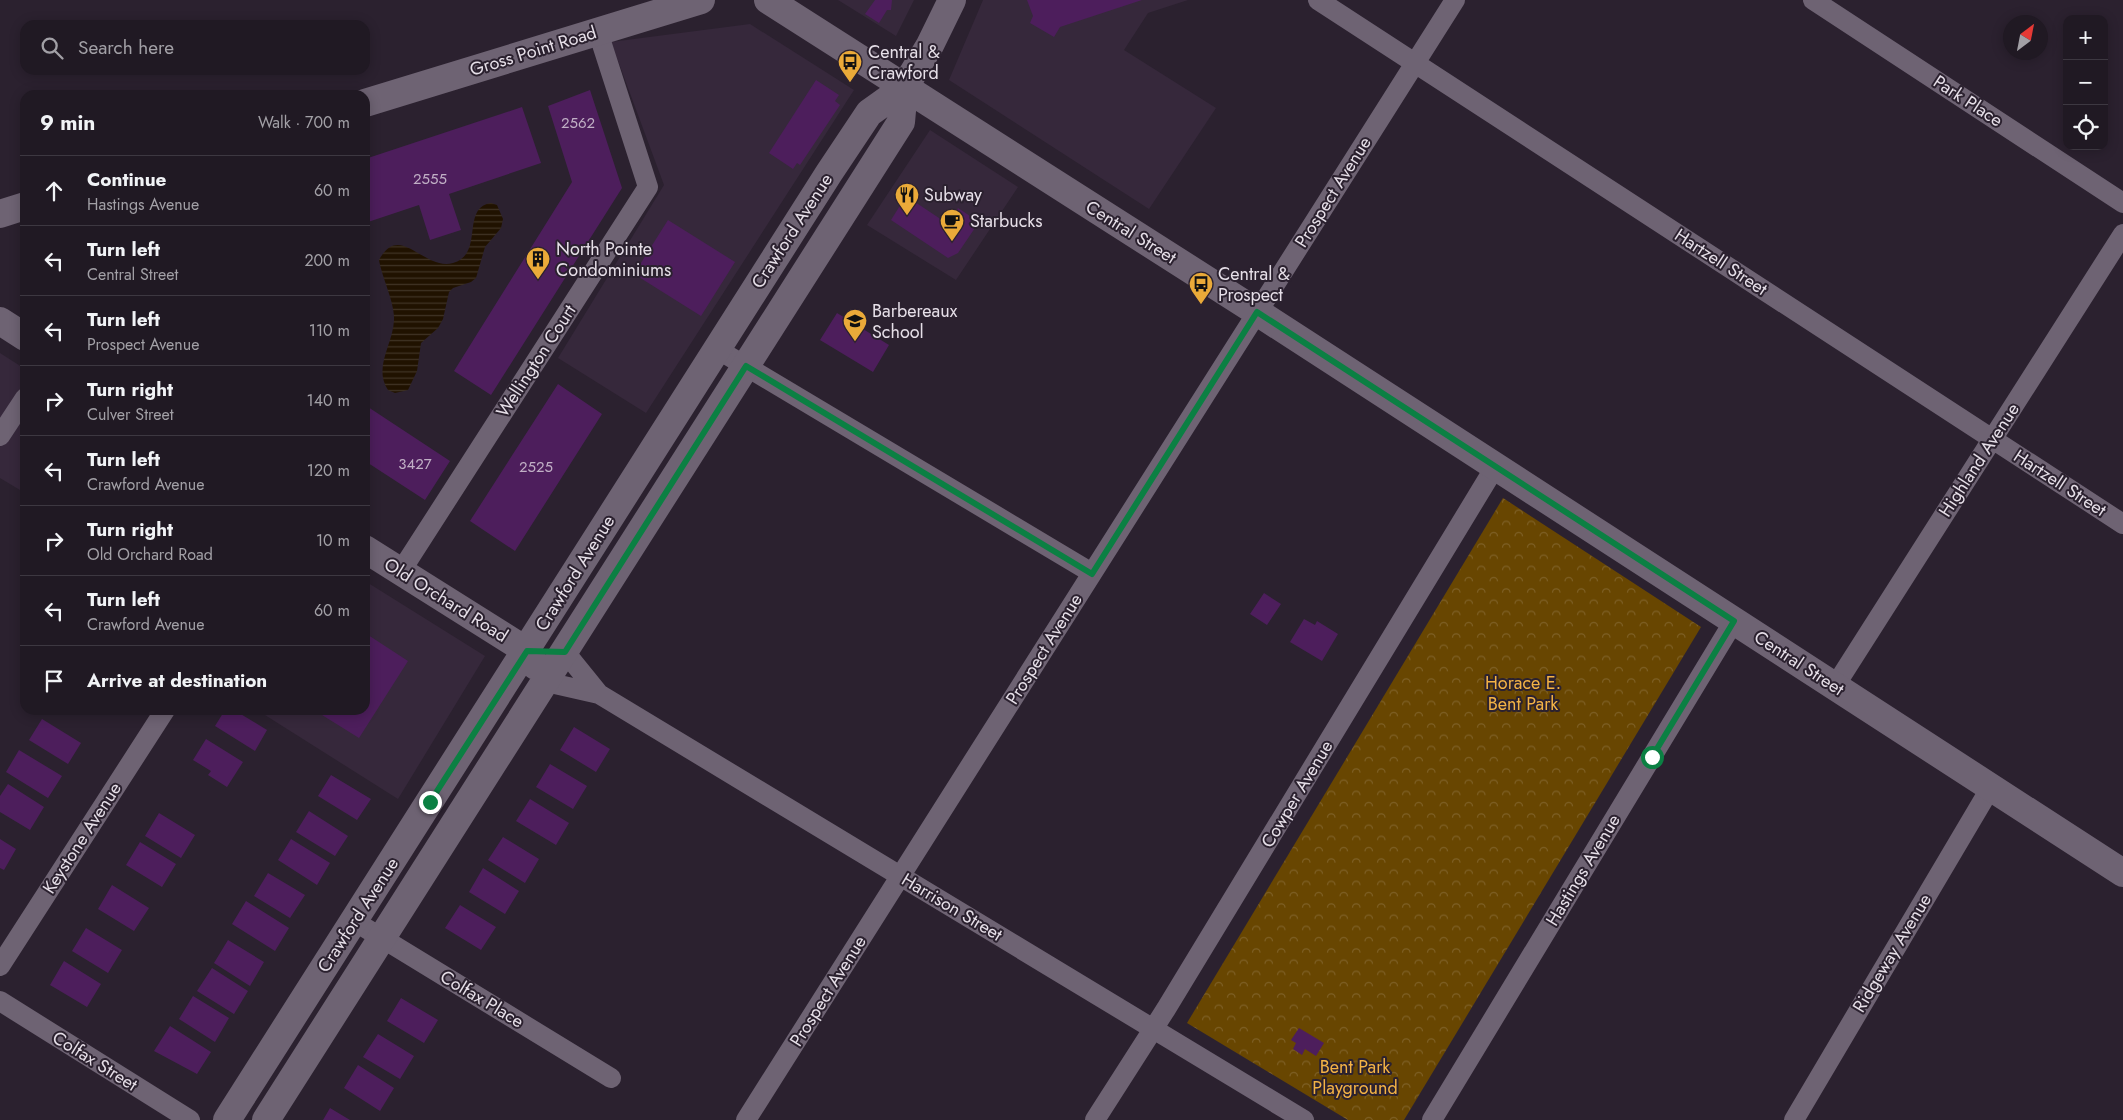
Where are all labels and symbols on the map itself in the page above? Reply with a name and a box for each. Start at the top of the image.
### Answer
north arrow [2003,15,2048,60]
street label: Gross Point Road [466,19,600,83]
place label: Central & Crawford [868,39,940,86]
bus stop icon: Central & Crawford [837,49,863,83]
street label: Park Place [1928,69,2008,133]
house number: 2562 [561,112,595,134]
street label: Prospect Avenue [1288,132,1378,252]
house number: 2555 [413,168,447,190]
street label: Crawford Avenue [745,168,839,294]
restaurant icon: Subway [894,182,920,216]
place label: Subway [924,182,982,208]
street label: Central Street [1081,194,1182,271]
cafe icon: Starbucks [939,208,965,242]
place label: Starbucks [970,208,1043,234]
street label: Hartzell Street [1669,222,1773,302]
place label: North Pointe Condominiums [556,236,671,283]
building icon: North Pointe Condominiums [525,246,551,280]
place label: Central & Prospect [1218,261,1290,308]
bus stop icon: Central & Prospect [1188,271,1214,305]
place label: Barbereaux School [872,298,958,345]
street label: Wellington Court [490,299,583,422]
school or university icon: Barbereaux School [842,308,868,342]
street label: Highland Avenue [1932,398,2026,522]
street label: Hartzell Street [2008,443,2112,523]
house number: 3427 [398,453,432,475]
house number: 2525 [519,456,553,478]
street label: Crawford Avenue [529,510,621,636]
street label: Old Orchard Road [379,551,513,649]
street label: Prospect Avenue [999,589,1089,709]
street label: Central Street [1749,624,1850,702]
park label: Horace E. Bent Park [1485,670,1561,717]
street label: Cowper Avenue [1255,735,1339,853]
route start [1641,746,1664,769]
street label: Keystone Avenue [36,777,128,899]
route end [419,791,442,814]
street label: Hastings Avenue [1539,809,1627,931]
street label: Crawford Avenue [311,852,405,978]
street label: Harrison Street [897,867,1008,948]
street label: Ridgeway Avenue [1846,889,1938,1017]
street label: Prospect Avenue [783,931,873,1051]
street label: Colfax Place [435,964,529,1034]
street label: Colfax Street [47,1025,143,1098]
park label: Bent Park Playground [1312,1054,1398,1101]

